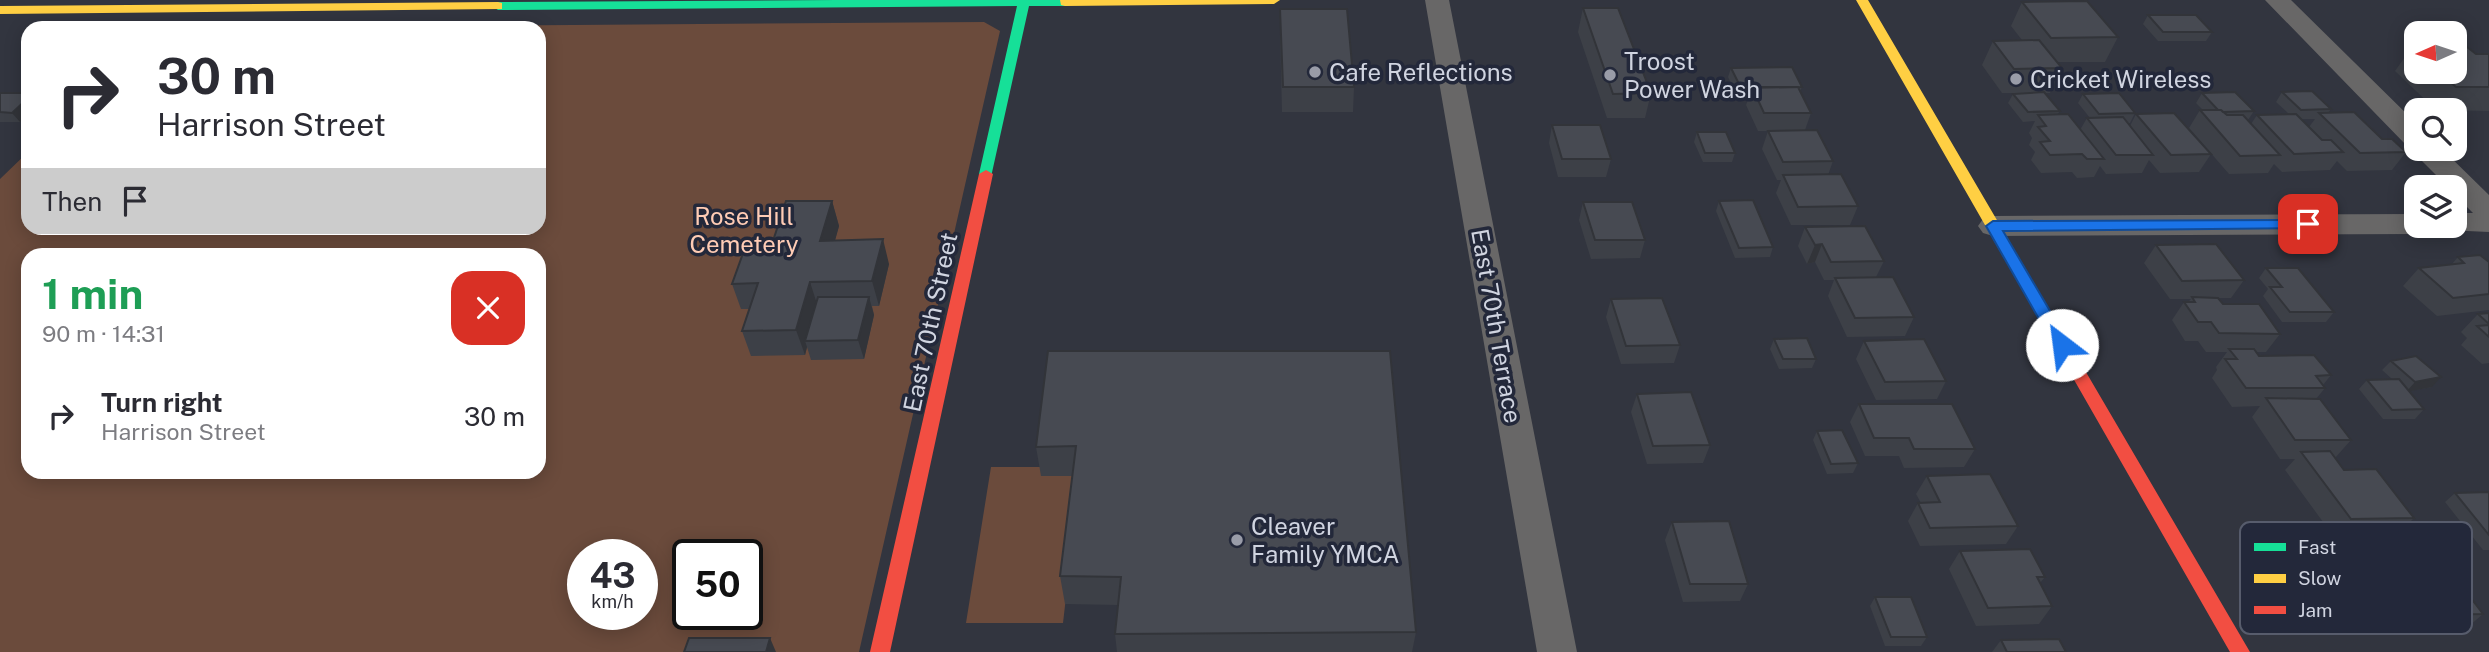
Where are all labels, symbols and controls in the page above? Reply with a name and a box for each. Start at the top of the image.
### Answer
north arrow [2404,21,2468,84]
map controls [2404,21,2467,238]
text: 30 m [157,47,276,105]
place label: Troost Power Wash [1624,47,1760,103]
icon: right [42,49,133,140]
place label: Cafe Reflections [1329,58,1513,86]
marker: Cafe Reflections [1307,64,1323,80]
place label: Cricket Wireless [2030,65,2212,93]
marker: Troost Power Wash [1602,67,1618,83]
marker: Cricket Wireless [2008,71,2024,87]
button: search [2404,98,2467,161]
text: Harrison Street [157,106,386,143]
button: layers [2404,175,2467,238]
icon: arrive [116,182,154,220]
text: Then [42,186,102,217]
pin [2278,194,2338,254]
park label: Rose Hill Cemetery [689,202,799,258]
icon: arrive [2289,205,2327,243]
street label: East 70th Terrace [1466,227,1528,425]
street label: East 70th Street [897,230,963,414]
text: 1 min [42,269,143,318]
button: close [451,271,525,345]
position arrow [2025,308,2099,382]
text: 90 m · 14:31 [42,320,165,347]
text: Turn right [101,387,223,418]
icon: right [42,397,80,435]
text: 30 m [464,401,525,432]
text: Harrison Street [101,418,266,445]
place label: Cleaver Family YMCA [1251,512,1400,568]
legend [2240,522,2472,634]
marker: Cleaver Family YMCA [1229,532,1245,548]
text: Fast [2298,536,2336,558]
speed limit sign: 50 [672,539,763,630]
text: 43 [589,555,636,596]
text: Slow [2298,567,2342,589]
text: km/h [591,591,634,612]
text: Jam [2298,599,2332,621]

